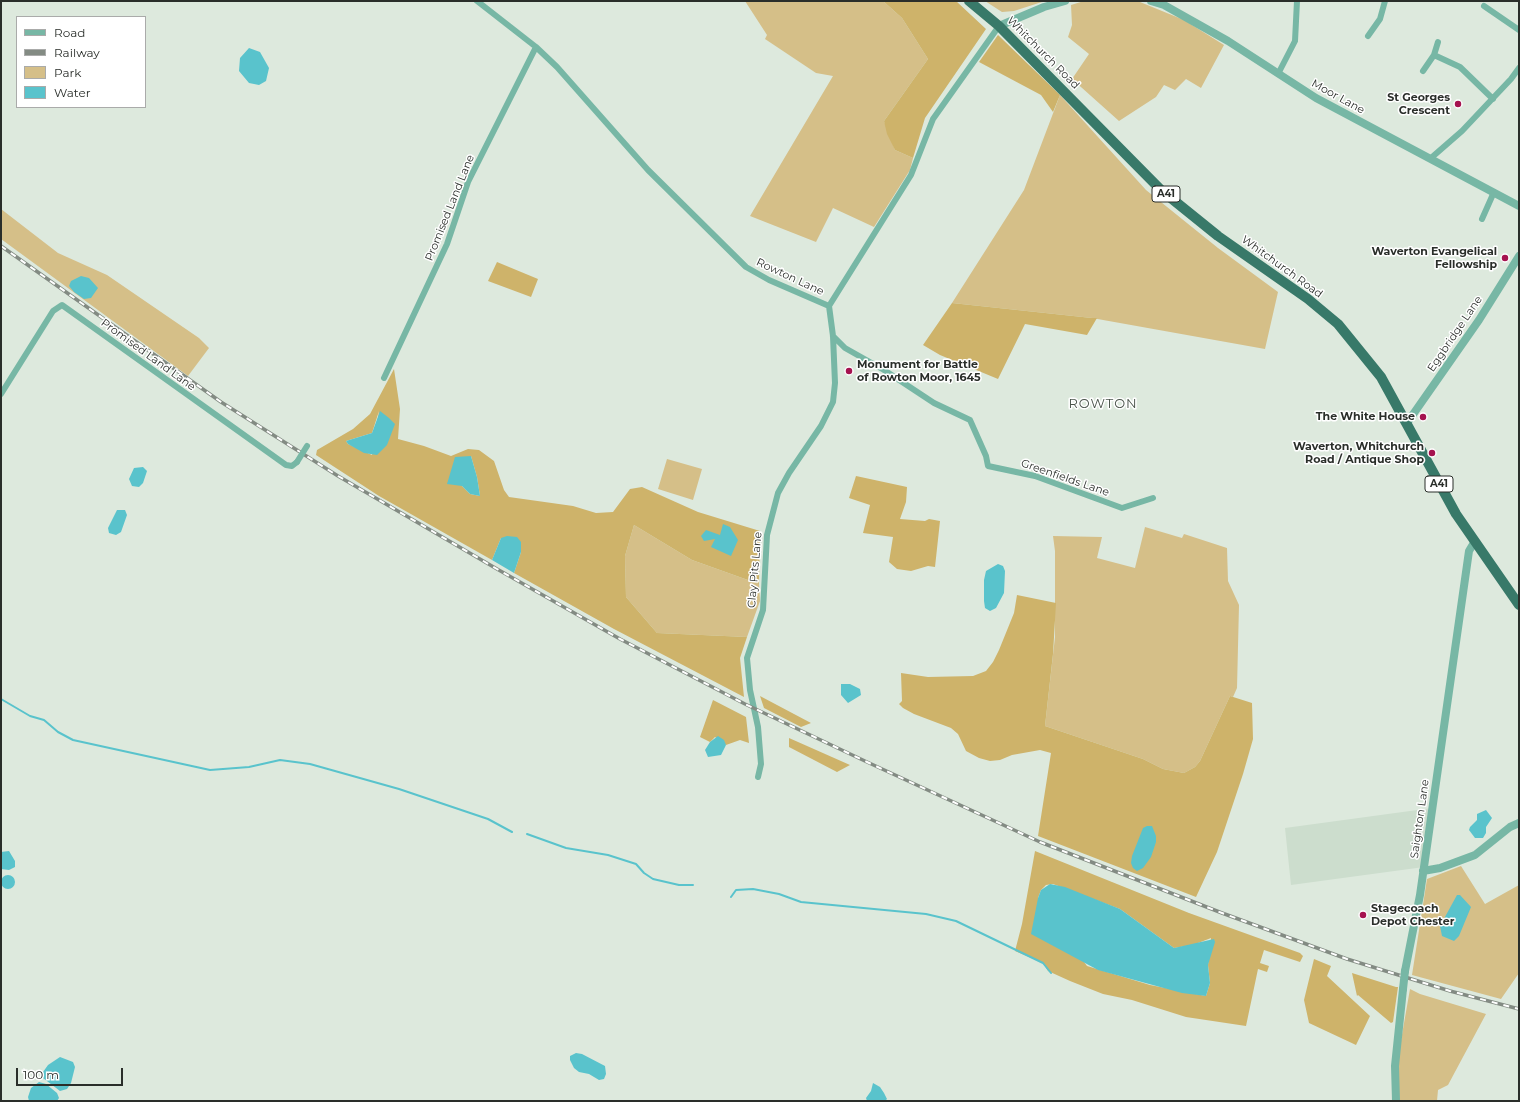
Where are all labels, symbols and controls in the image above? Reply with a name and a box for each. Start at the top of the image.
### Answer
street label: Whitchurch Road [1004,14,1082,92]
legend [16,16,146,108]
text: Road [54,25,85,40]
text: Railway [54,45,100,60]
text: Park [54,65,81,80]
street label: Moor Lane [1309,77,1367,117]
text: Water [54,85,90,100]
place label: St Georges Crescent [1387,91,1450,117]
marker: St Georges Crescent [1453,99,1463,109]
street label: Promised Land Lane [423,153,477,263]
road number: A41 [1152,186,1180,202]
street label: Whitchurch Road [1239,233,1325,301]
place label: Waverton Evangelical Fellowship [1371,245,1497,271]
marker: Waverton Evangelical Fellowship [1500,253,1510,263]
street label: Rowton Lane [754,256,826,298]
street label: Eggbridge Lane [1425,294,1485,374]
street label: Promised Land Lane [98,316,198,394]
place label: Monument for Battle of Rowton Moor, 1645 [857,358,981,384]
marker: Monument for Battle of Rowton Moor, 1645 [844,366,854,376]
district label: ROWTON [1068,396,1138,412]
place label: The White House [1316,410,1415,424]
marker: The White House [1418,412,1428,422]
place label: Waverton, Whitchurch Road / Antique Shop [1293,440,1424,466]
marker: Waverton, Whitchurch Road / Antique Shop [1427,448,1437,458]
street label: Greenfields Lane [1019,457,1111,499]
road number: A41 [1425,476,1453,492]
street label: Clay Pits Lane [745,531,765,609]
street label: Saighton Lane [1408,779,1432,859]
place label: Stagecoach Depot Chester [1371,902,1454,928]
marker: Stagecoach Depot Chester [1358,910,1368,920]
scale bar [18,1060,125,1086]
text: 100 m [23,1067,59,1082]

